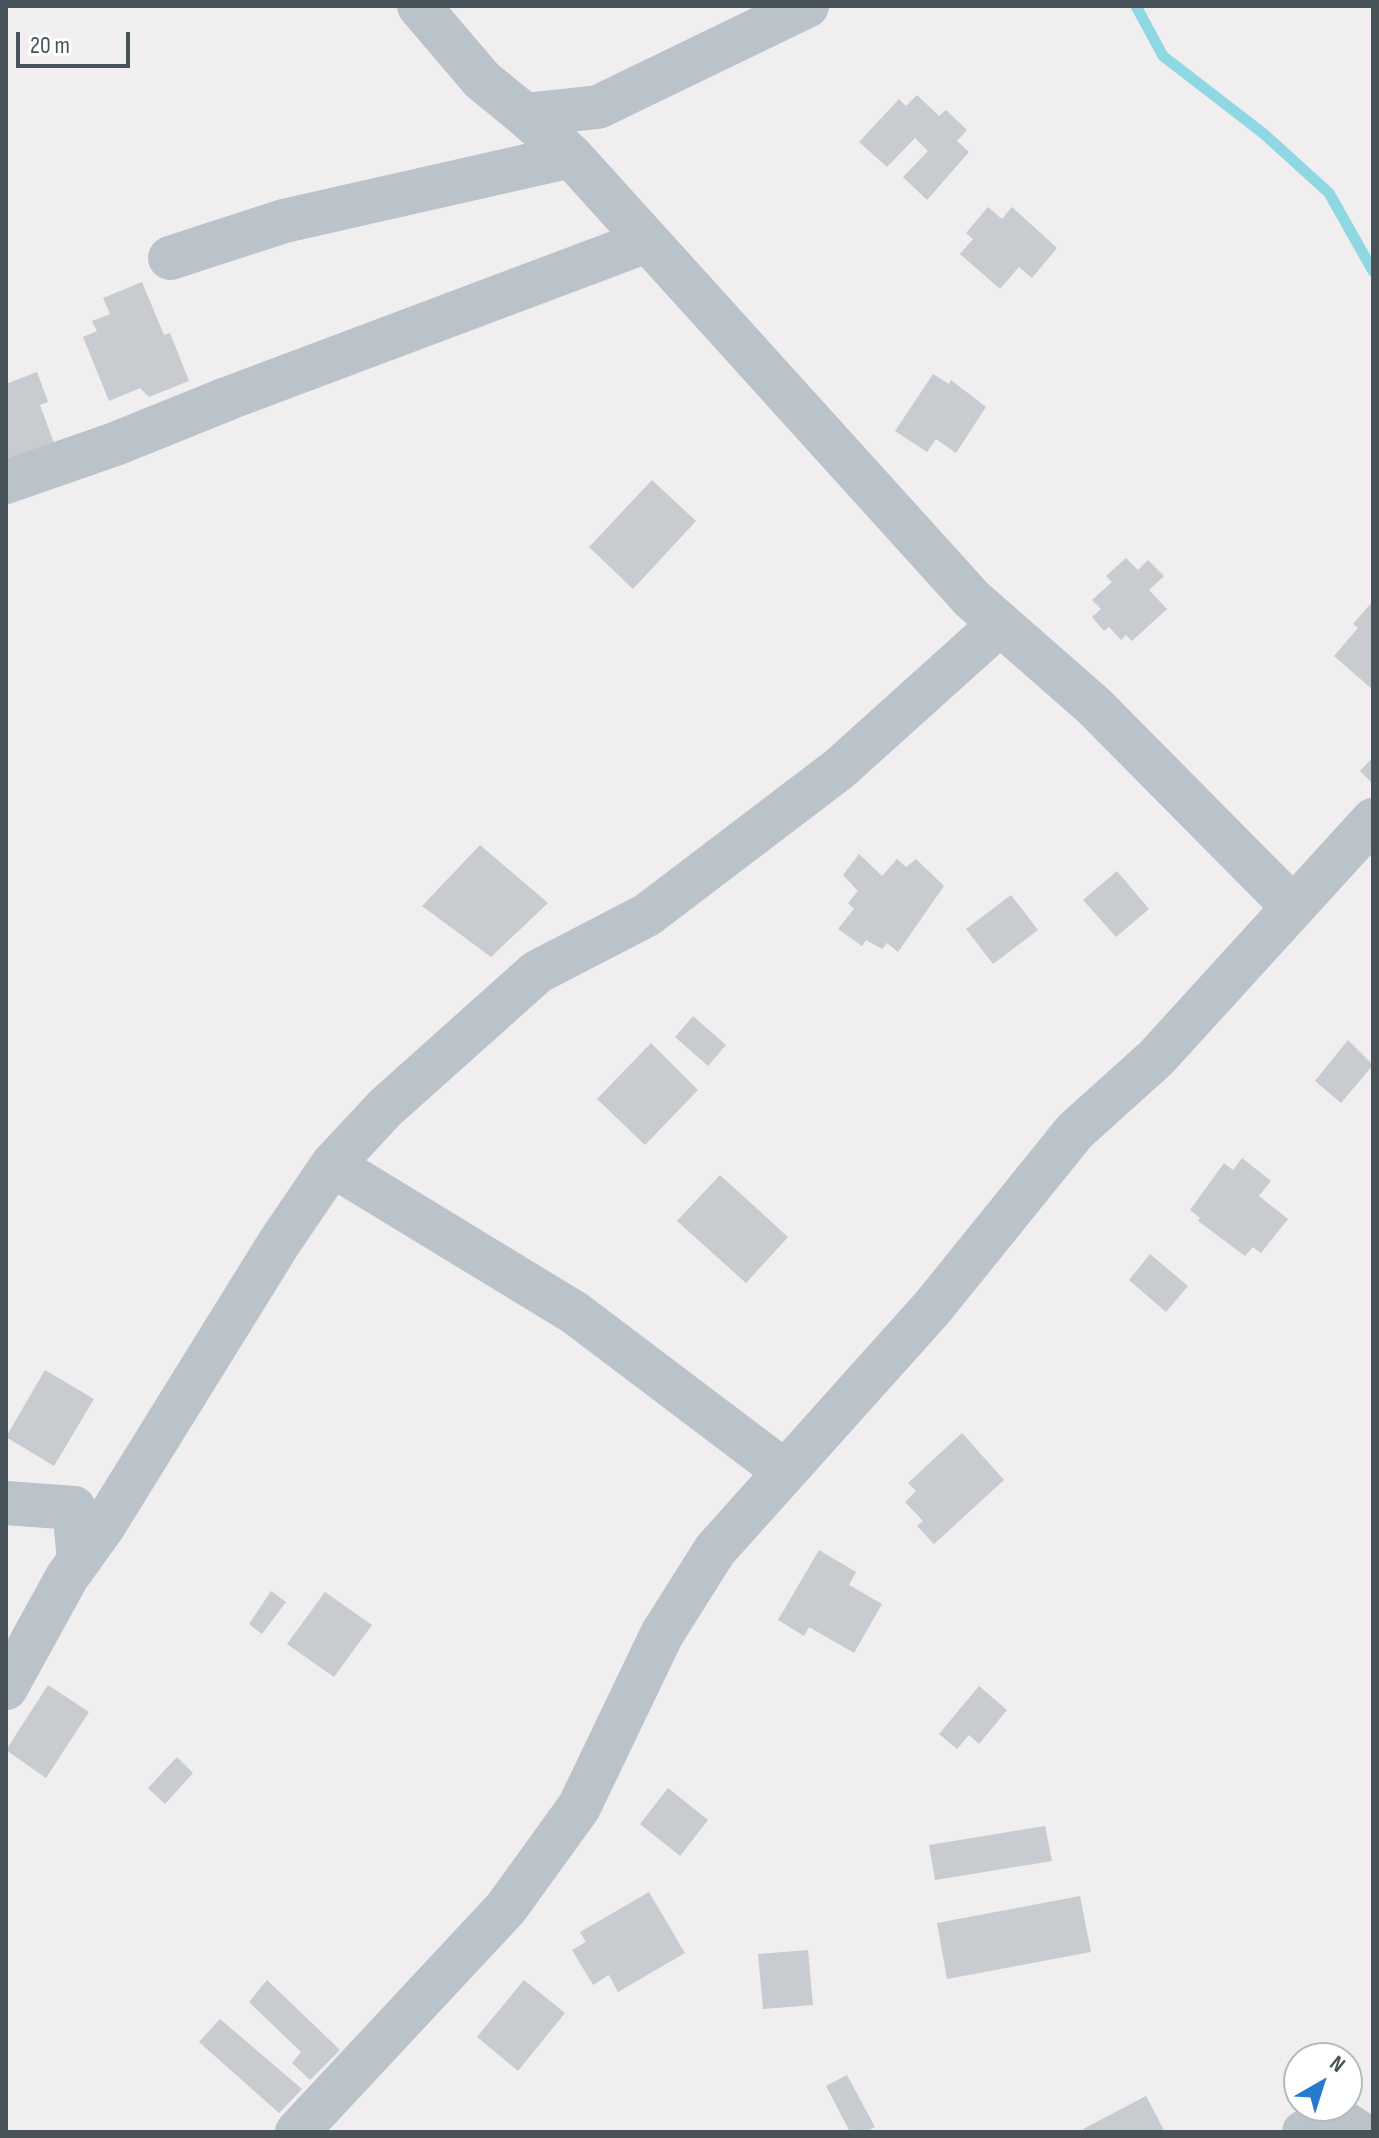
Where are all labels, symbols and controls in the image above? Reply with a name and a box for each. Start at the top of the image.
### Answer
scale bar [20,16,134,66]
text: 20 m [30,31,70,60]
north arrow [1283,2042,1363,2122]
text: N [1324,2050,1350,2079]

